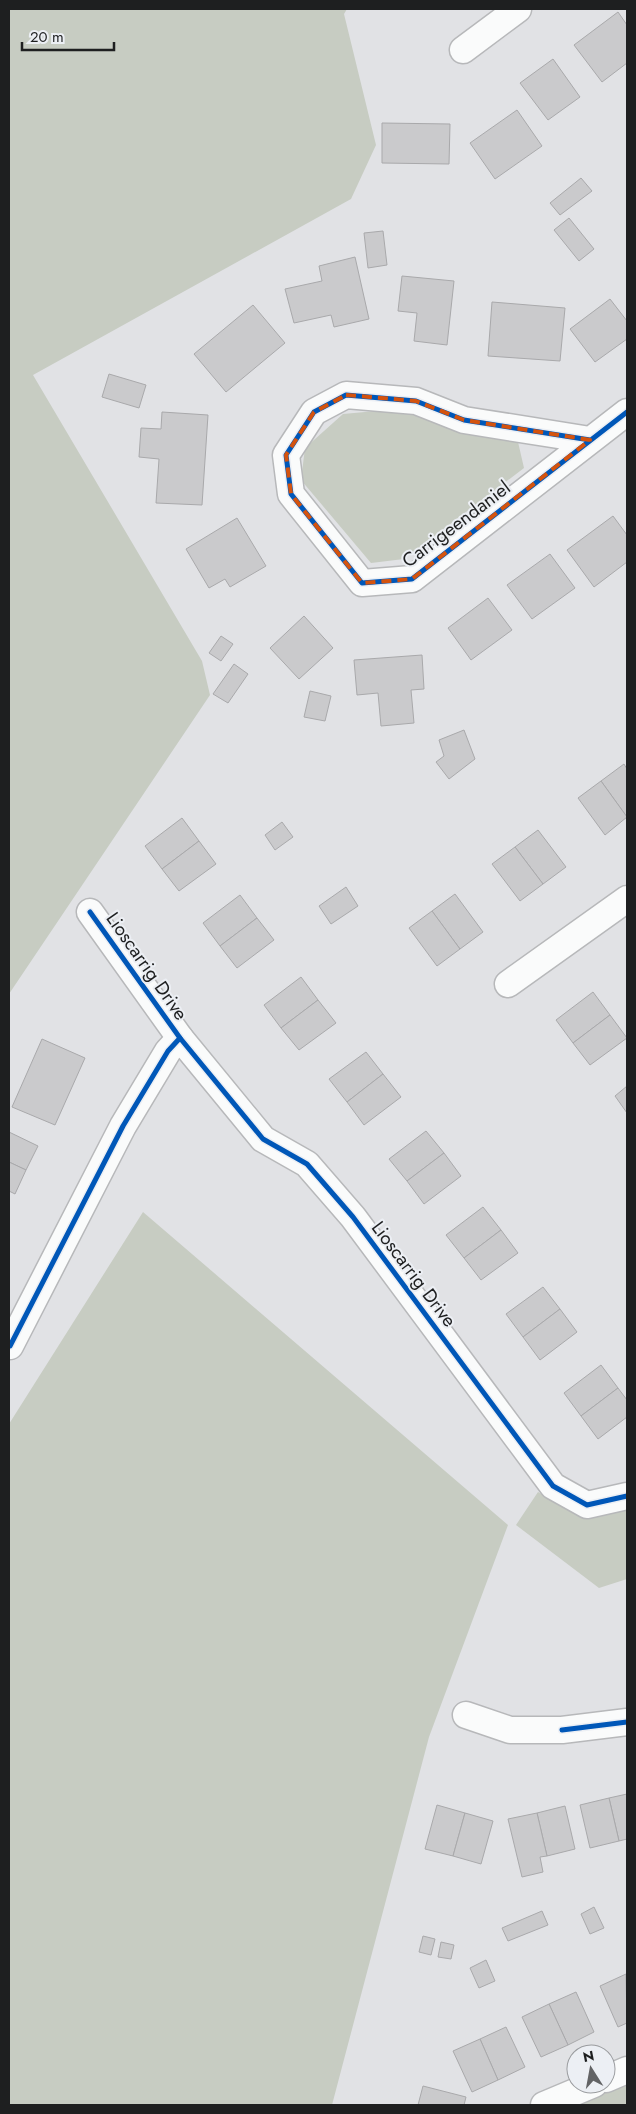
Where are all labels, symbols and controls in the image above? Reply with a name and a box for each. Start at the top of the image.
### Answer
scale bar [22,20,115,52]
text: 20 m [30,26,64,48]
street label: Carrigeendaniel [396,474,516,574]
street label: Lioscarrig Drive [100,906,194,1026]
street label: Lioscarrig Drive [365,1215,463,1333]
north arrow [566,2044,616,2094]
text: N [581,2045,596,2067]

